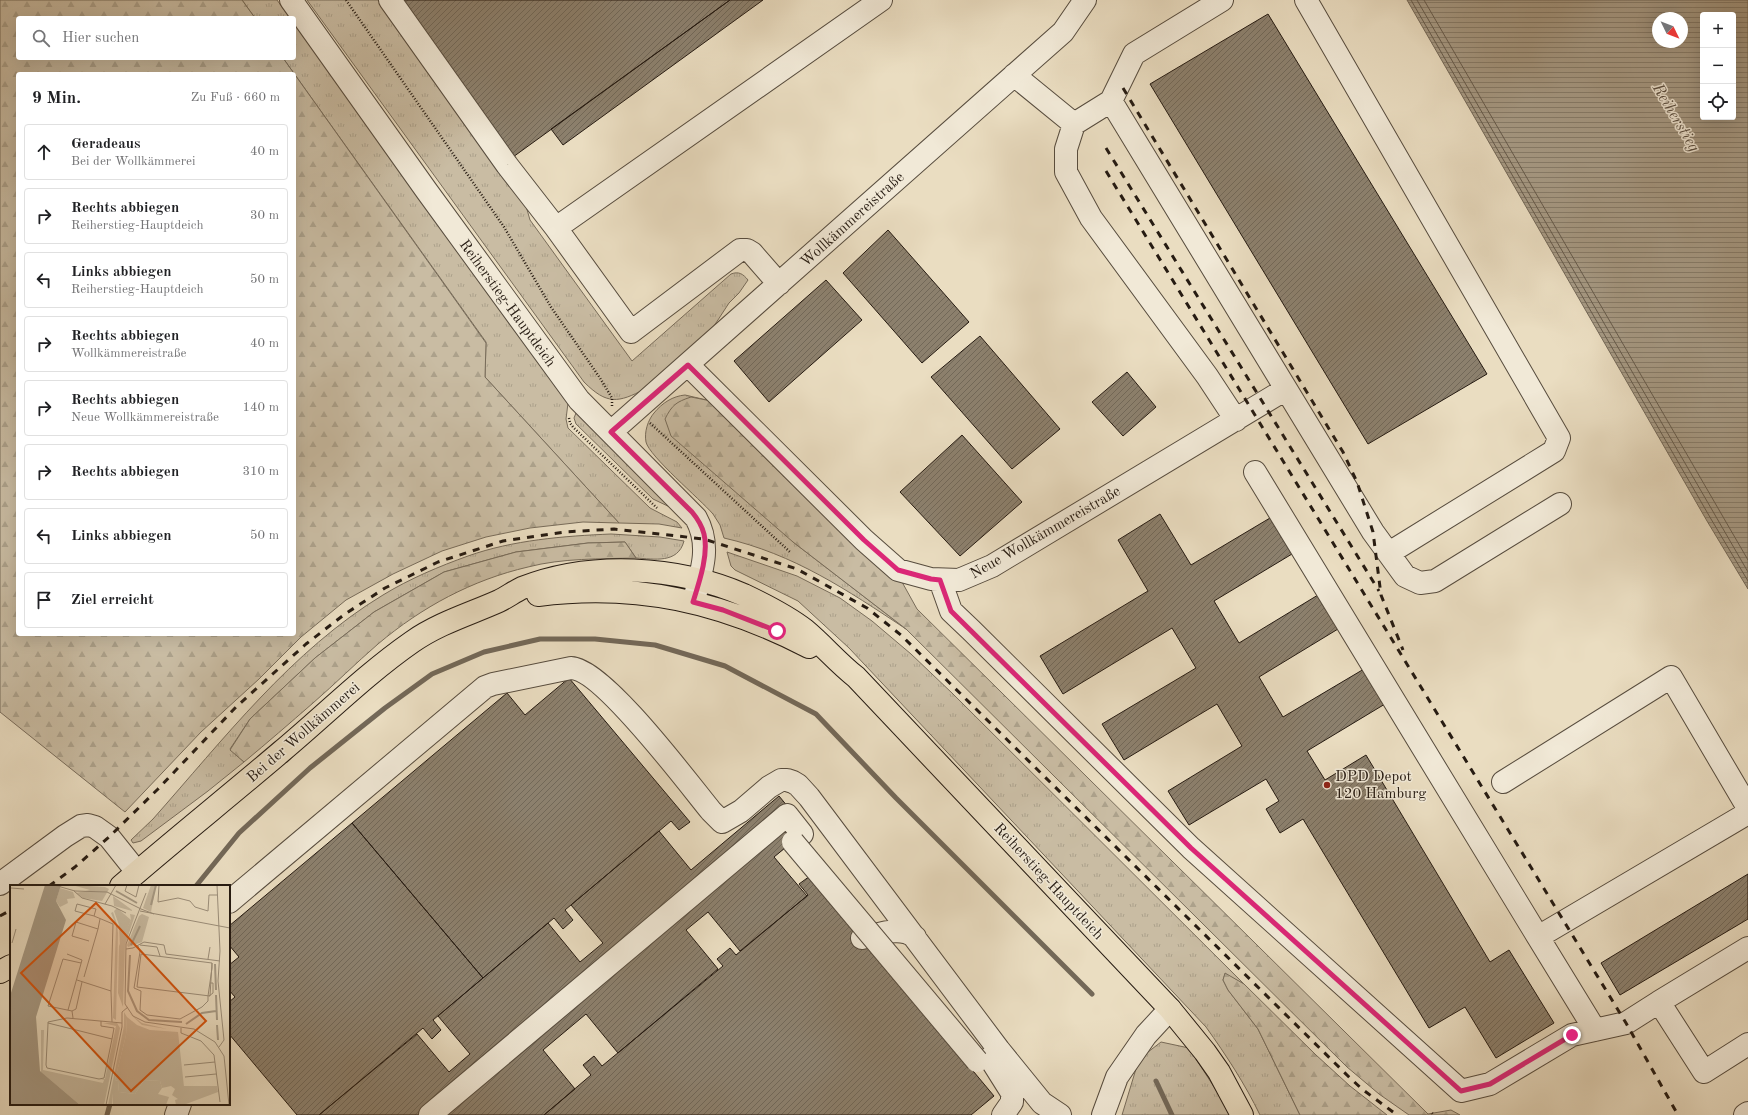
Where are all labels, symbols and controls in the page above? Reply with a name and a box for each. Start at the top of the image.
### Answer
north arrow [1652,12,1688,48]
map controls [1700,12,1736,120]
button: + [1700,12,1736,48]
search box [16,16,296,60]
icon: search [30,27,52,49]
text: Hier suchen [62,31,139,46]
button: − [1700,48,1736,84]
water label: Reiherstieg [1648,80,1702,155]
button: locate [1700,84,1736,120]
text: 9 Min. [32,90,81,107]
text: Zu Fuß · 660 m [191,91,280,104]
text: Geradeaus [71,137,140,152]
icon: ahead [33,141,55,163]
text: 40 m [250,145,279,158]
text: Bei der Wollkämmerei [71,155,196,168]
street label: Wollkämmereistraße [798,170,908,270]
text: Rechts abbiegen [71,201,179,216]
icon: right [33,205,55,227]
text: 30 m [250,209,279,222]
text: Reiherstieg-Hauptdeich [71,219,204,232]
street label: Reiherstieg-Hauptdeich [456,238,558,370]
text: Links abbiegen [71,265,172,280]
icon: left [33,269,55,291]
text: 50 m [250,273,279,286]
text: Reiherstieg-Hauptdeich [71,283,204,296]
text: Rechts abbiegen [71,329,179,344]
icon: right [33,333,55,355]
text: 40 m [250,337,279,350]
text: Wollkämmereistraße [71,347,187,360]
text: Rechts abbiegen [71,393,179,408]
icon: right [33,397,55,419]
text: 140 m [242,401,279,414]
text: Neue Wollkämmereistraße [71,411,219,424]
icon: right [33,461,55,483]
text: Rechts abbiegen [71,465,179,480]
text: 310 m [242,465,279,478]
street label: Neue Wollkämmereistraße [968,484,1124,583]
icon: left [33,525,55,547]
text: Links abbiegen [71,529,172,544]
text: 50 m [250,529,279,542]
icon: arrive [33,589,55,611]
text: Ziel erreicht [71,593,154,608]
route start [768,622,786,640]
street label: Bei der Wollkämmerei [245,680,363,786]
place label: DPD Depot 120 Hamburg [1335,770,1426,802]
marker: DPD Depot 120 Hamburg [1322,780,1332,790]
street label: Reiherstieg-Hauptdeich [990,821,1106,943]
inset map [10,885,230,1105]
route end [1563,1026,1581,1044]

